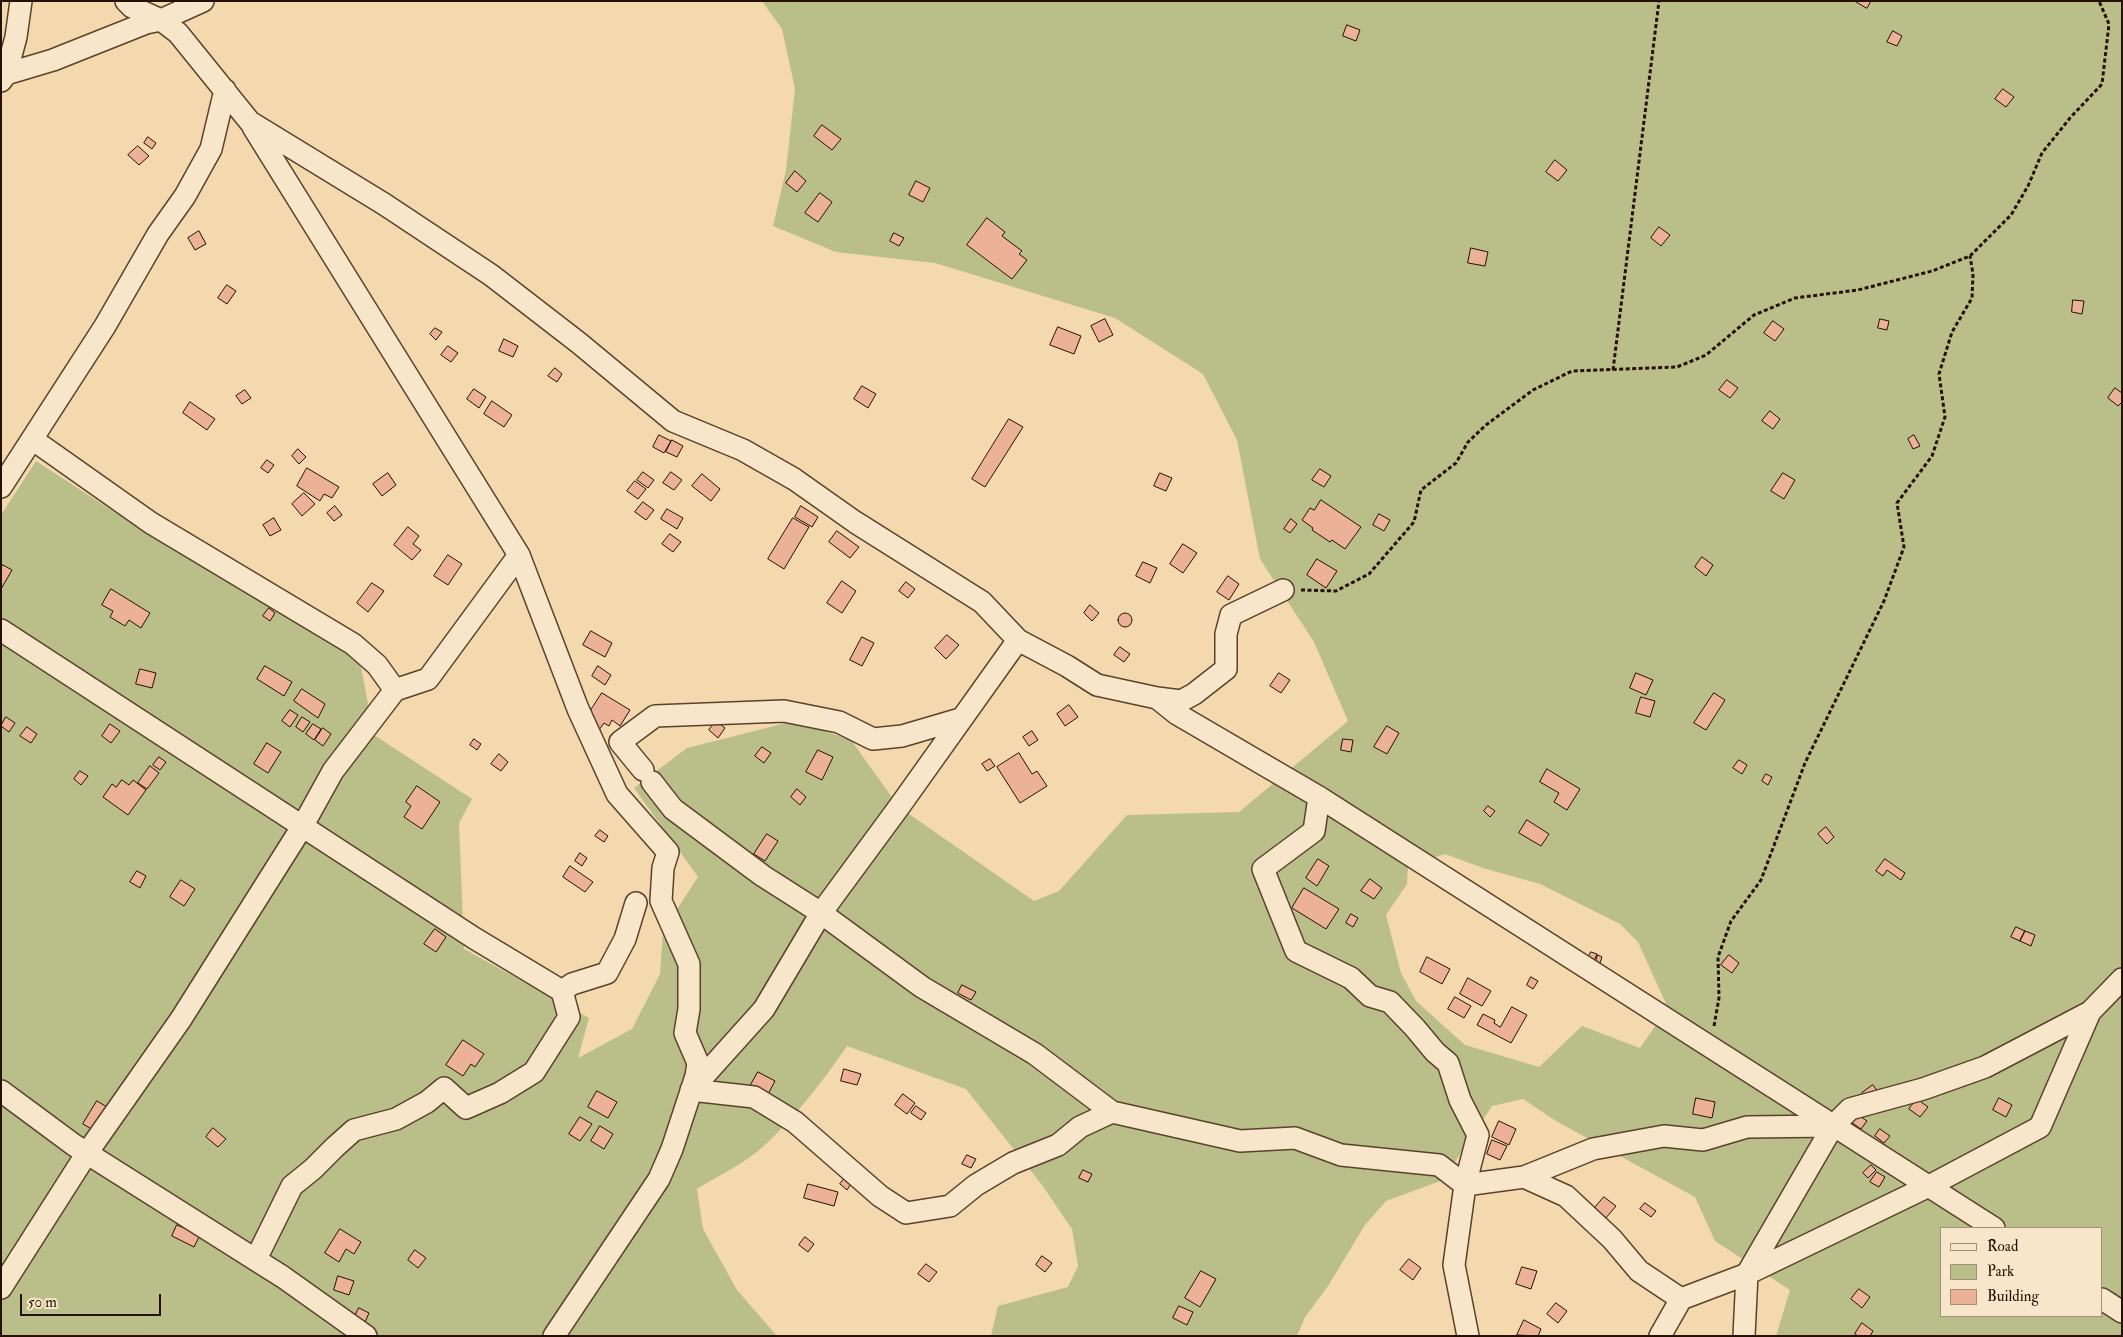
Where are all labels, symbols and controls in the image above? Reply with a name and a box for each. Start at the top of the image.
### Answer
legend [1940,1227,2103,1317]
text: Road [1987,1237,2018,1256]
text: Park [1987,1262,2014,1281]
scale bar [22,1284,164,1316]
text: Building [1987,1287,2039,1306]
text: 50 m [28,1293,57,1312]

